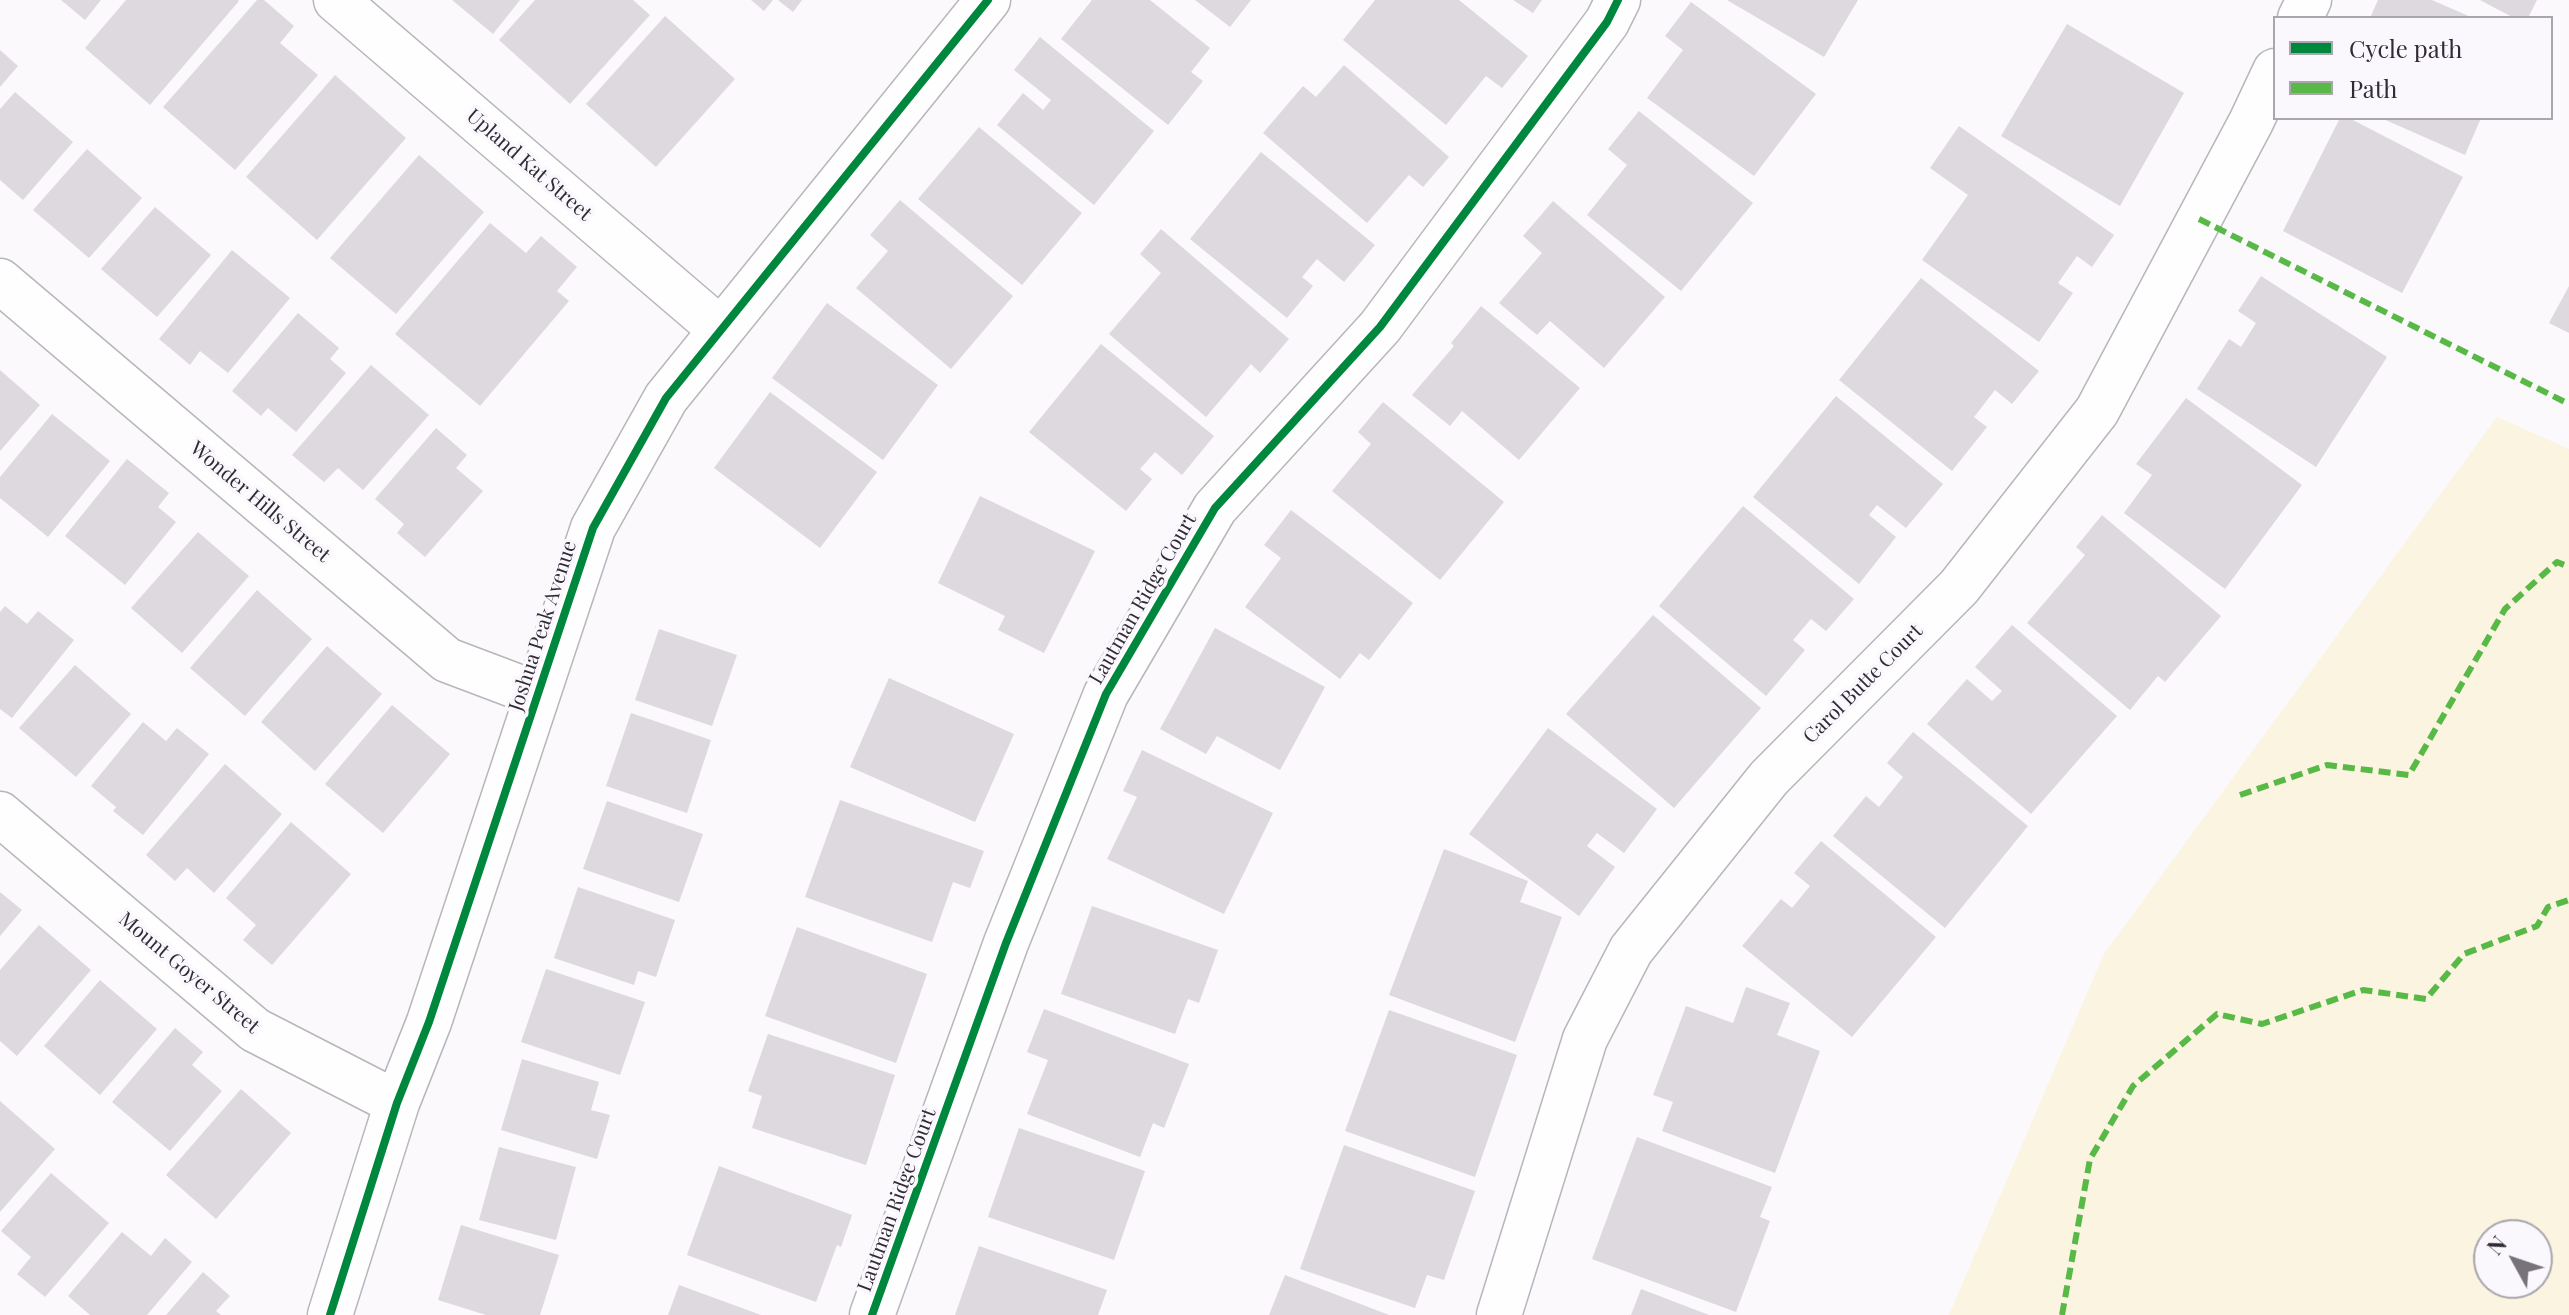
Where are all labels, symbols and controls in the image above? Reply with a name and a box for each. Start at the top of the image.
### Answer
legend [2273,16,2553,120]
text: Cycle path [2349,32,2462,64]
text: Path [2349,72,2397,104]
street label: Upland Kat Street [462,104,596,226]
street label: Wonder Hills Street [185,436,335,568]
street label: Lautman Ridge Court [1084,509,1202,689]
street label: Joshua Peak Avenue [504,538,582,714]
street label: Carol Butte Court [1798,619,1928,749]
street label: Mount Goyer Street [114,907,264,1039]
street label: Lautman Ridge Court [853,1105,941,1295]
north arrow [2473,1219,2553,1299]
text: N [2480,1229,2513,1261]

